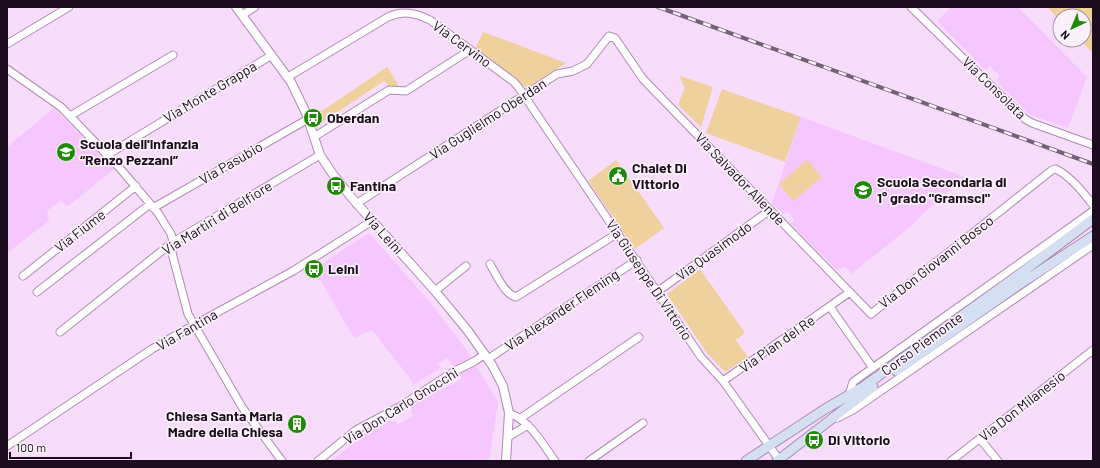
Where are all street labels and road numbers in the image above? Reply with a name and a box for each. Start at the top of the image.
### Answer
street label: Via Cervino [430,17,495,71]
street label: Via Consolata [959,53,1030,122]
street label: Via Monte Grappa [160,57,259,126]
street label: Via Guglielmo Oberdan [426,74,549,163]
street label: Via Salvador Allende [692,129,789,228]
street label: Via Pasubio [196,138,265,187]
street label: Via Martiri di Belfiore [159,177,275,258]
street label: Via Fiume [51,206,108,256]
street label: Via Leinì [360,208,407,257]
street label: Via Don Giovanni Bosco [875,211,996,312]
street label: Via Giuseppe Di Vittorio [603,216,696,343]
street label: Via Quasimodo [673,218,755,284]
street label: Via Alexander Fleming [501,265,622,354]
street label: Via Fantina [153,305,220,354]
street label: Corso Piemonte [878,308,966,379]
street label: Via Pian del Re [736,311,818,376]
street label: Via Don Carlo Gnocchi [340,363,461,448]
street label: Via Don Milanesio [975,367,1068,445]

